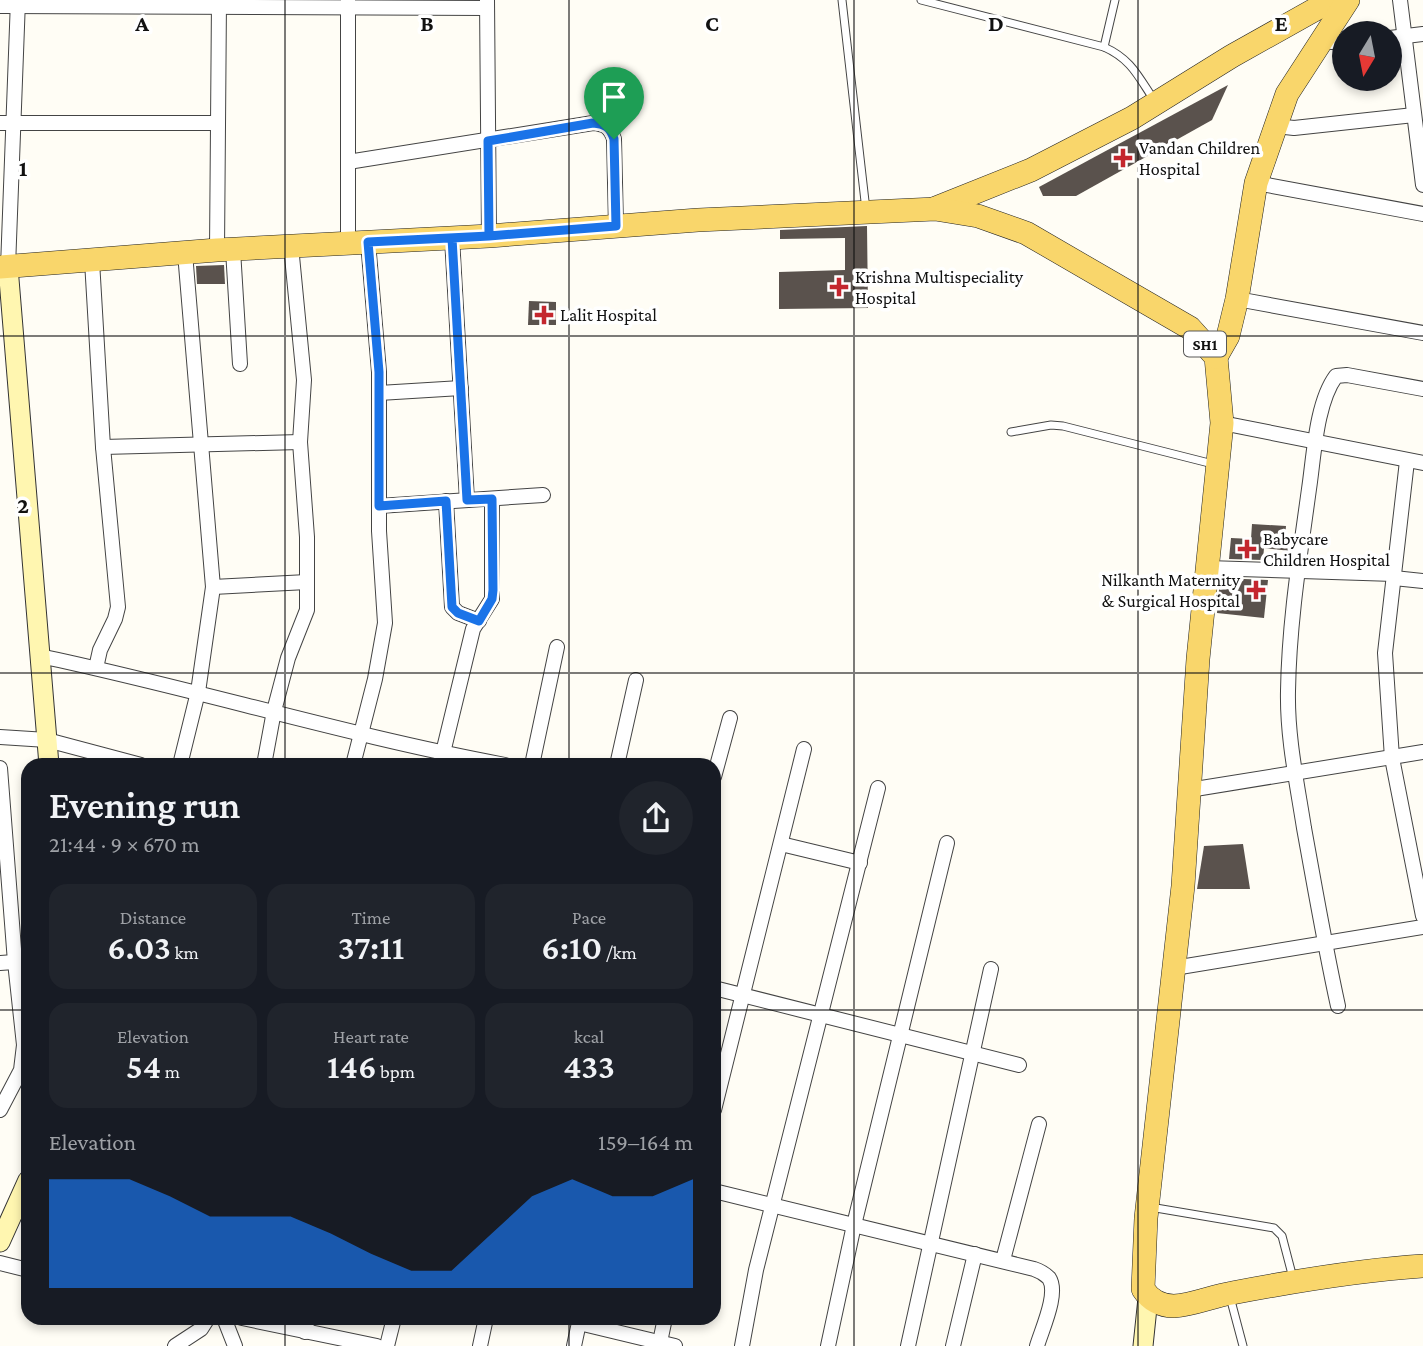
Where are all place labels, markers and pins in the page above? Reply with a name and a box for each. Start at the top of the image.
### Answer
pin [584,67,644,139]
place label: Vandan Children Hospital [1139,138,1260,179]
marker: Vandan Children Hospital [1113,148,1133,168]
place label: Krishna Multispeciality Hospital [855,267,1024,308]
marker: Krishna Multispeciality Hospital [829,277,849,297]
marker: Lalit Hospital [534,305,554,325]
place label: Lalit Hospital [560,305,657,325]
place label: Babycare Children Hospital [1263,529,1390,570]
marker: Babycare Children Hospital [1237,539,1257,559]
place label: Nilkanth Maternity & Surgical Hospital [1101,570,1241,611]
marker: Nilkanth Maternity & Surgical Hospital [1246,580,1266,600]

